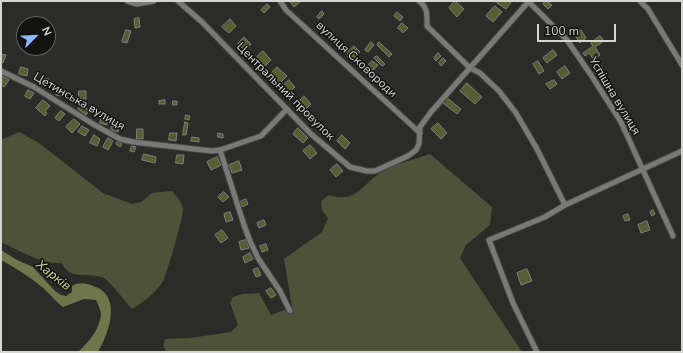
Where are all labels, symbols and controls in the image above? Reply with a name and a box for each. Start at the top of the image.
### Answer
north arrow [16,16,56,56]
scale bar [539,16,618,42]
street label: вулиця Сковороди [312,19,400,101]
text: 100 m [544,23,579,39]
text: N [38,25,55,38]
street label: Центральний провулок [233,40,337,144]
street label: Успішна вулиця [585,54,643,138]
street label: Цетинська вулиця [31,70,127,134]
water label: Харків [32,257,74,295]

